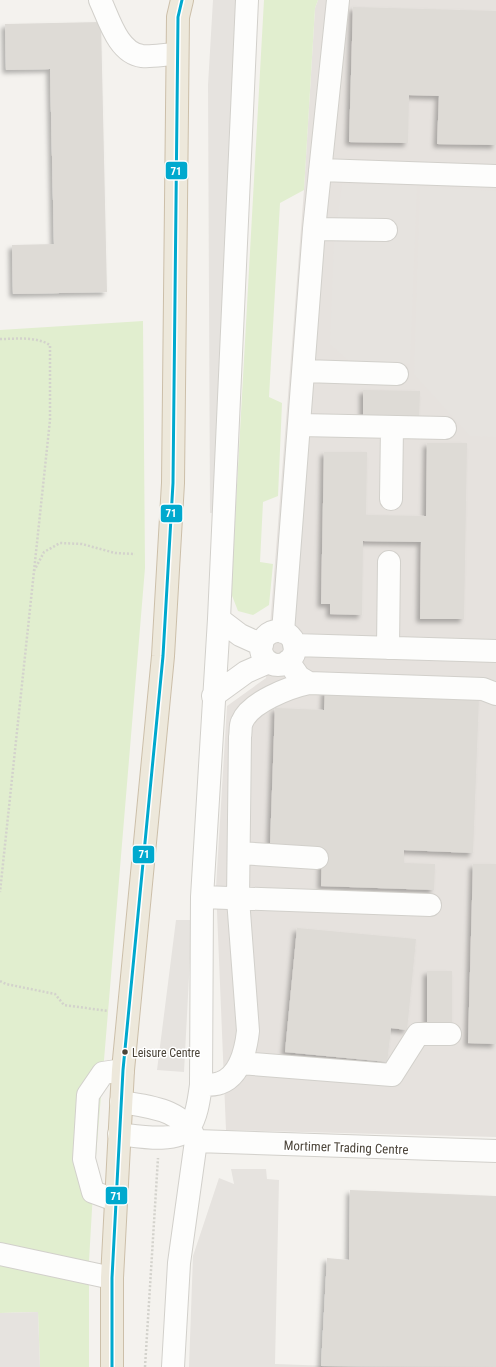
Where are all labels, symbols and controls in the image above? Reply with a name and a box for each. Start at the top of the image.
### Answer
line badge: 71 [165,161,188,180]
text: 71 [170,165,182,178]
line badge: 71 [160,504,183,523]
text: 71 [165,507,177,520]
line badge: 71 [132,845,155,864]
text: 71 [138,848,150,861]
place label: Leisure Centre [132,1046,201,1060]
marker: Leisure Centre [120,1047,130,1057]
street label: Mortimer Trading Centre [283,1138,409,1157]
line badge: 71 [105,1186,128,1205]
text: 71 [110,1190,122,1203]

